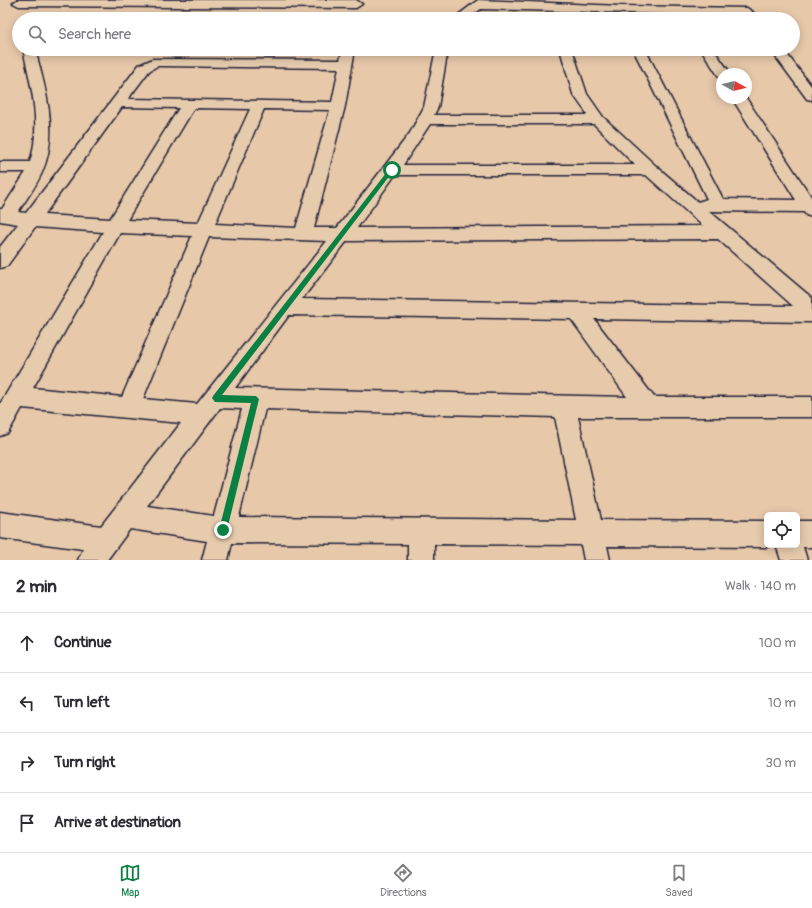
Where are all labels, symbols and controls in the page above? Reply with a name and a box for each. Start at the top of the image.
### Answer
search box [12,12,800,56]
icon: search [26,23,48,45]
text: Search here [58,25,131,44]
north arrow [716,68,752,104]
route start [383,161,401,179]
map controls [764,512,800,548]
button: locate [764,512,800,548]
route end [214,521,232,539]
text: 2 min [16,576,57,597]
text: Walk · 140 m [725,578,796,594]
icon: ahead [16,632,38,654]
text: Continue [54,633,112,652]
text: 100 m [759,635,796,651]
icon: left [16,692,38,714]
text: Turn left [54,693,110,712]
text: 10 m [768,695,796,711]
icon: right [16,752,38,774]
text: Turn right [54,753,115,772]
text: 30 m [766,755,796,771]
icon: arrive [16,812,38,834]
text: Arrive at destination [54,813,181,832]
tab: Map [119,862,141,899]
tab: Directions [380,862,427,899]
tab: Saved [665,862,693,899]

